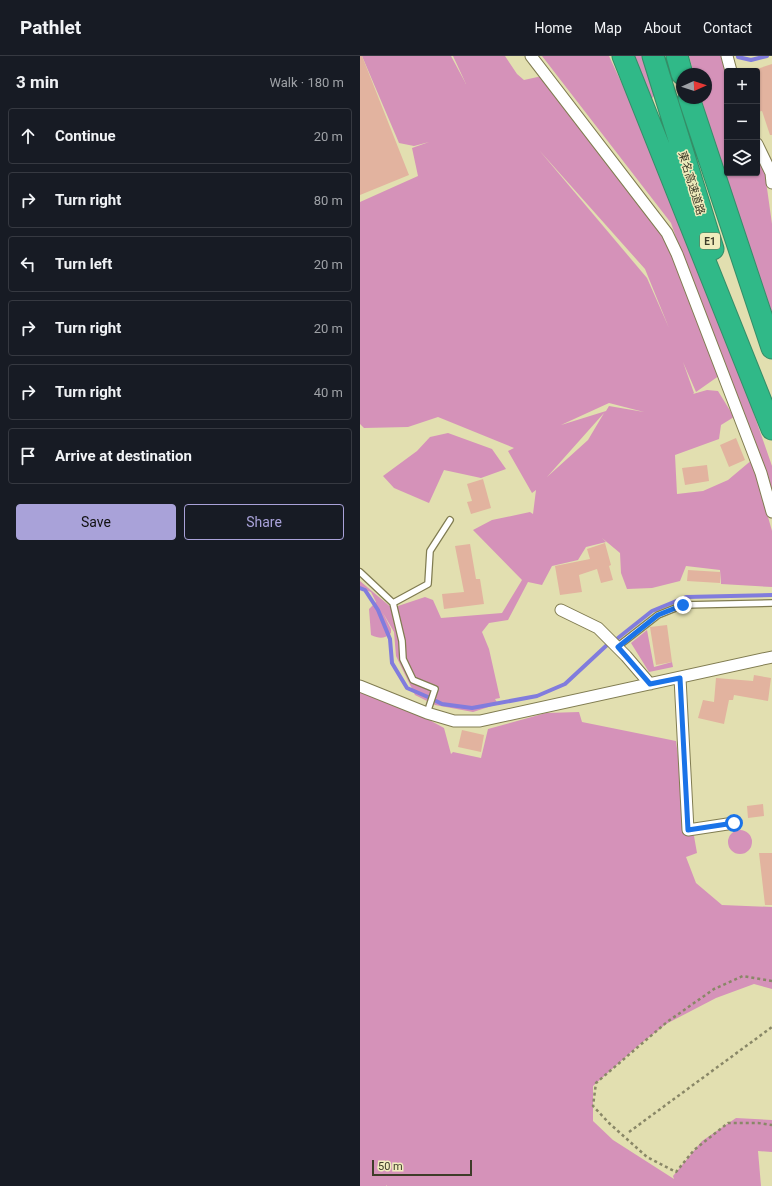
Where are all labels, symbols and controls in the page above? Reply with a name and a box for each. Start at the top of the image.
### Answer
text: Pathlet [20,16,81,39]
text: Home [534,20,572,36]
text: Map [594,20,622,36]
text: About [644,20,681,36]
text: Contact [703,20,752,36]
north arrow [676,68,712,104]
map controls [724,68,760,176]
button: + [724,68,760,104]
text: 3 min [16,72,59,92]
text: Walk · 180 m [269,75,344,90]
button: − [724,104,760,140]
icon: ahead [17,125,39,147]
text: Continue [55,127,116,145]
text: 20 m [314,129,343,144]
button: layers [724,140,760,176]
street label: 東名高速道路 [676,150,707,217]
icon: right [17,189,39,211]
text: Turn right [55,191,121,209]
text: 80 m [314,193,343,208]
road number: E1 [700,233,720,249]
icon: left [17,253,39,275]
text: Turn left [55,255,112,273]
text: 20 m [314,257,343,272]
icon: right [17,317,39,339]
text: Turn right [55,319,121,337]
text: 20 m [314,321,343,336]
icon: right [17,381,39,403]
text: Turn right [55,383,121,401]
text: 40 m [314,385,343,400]
icon: arrive [17,445,39,467]
text: Arrive at destination [55,447,192,465]
button: Save [16,504,176,540]
button: Share [184,504,344,540]
route end [674,596,692,614]
route start [725,814,743,832]
scale bar [372,1158,472,1177]
text: 50 m [378,1160,403,1173]

